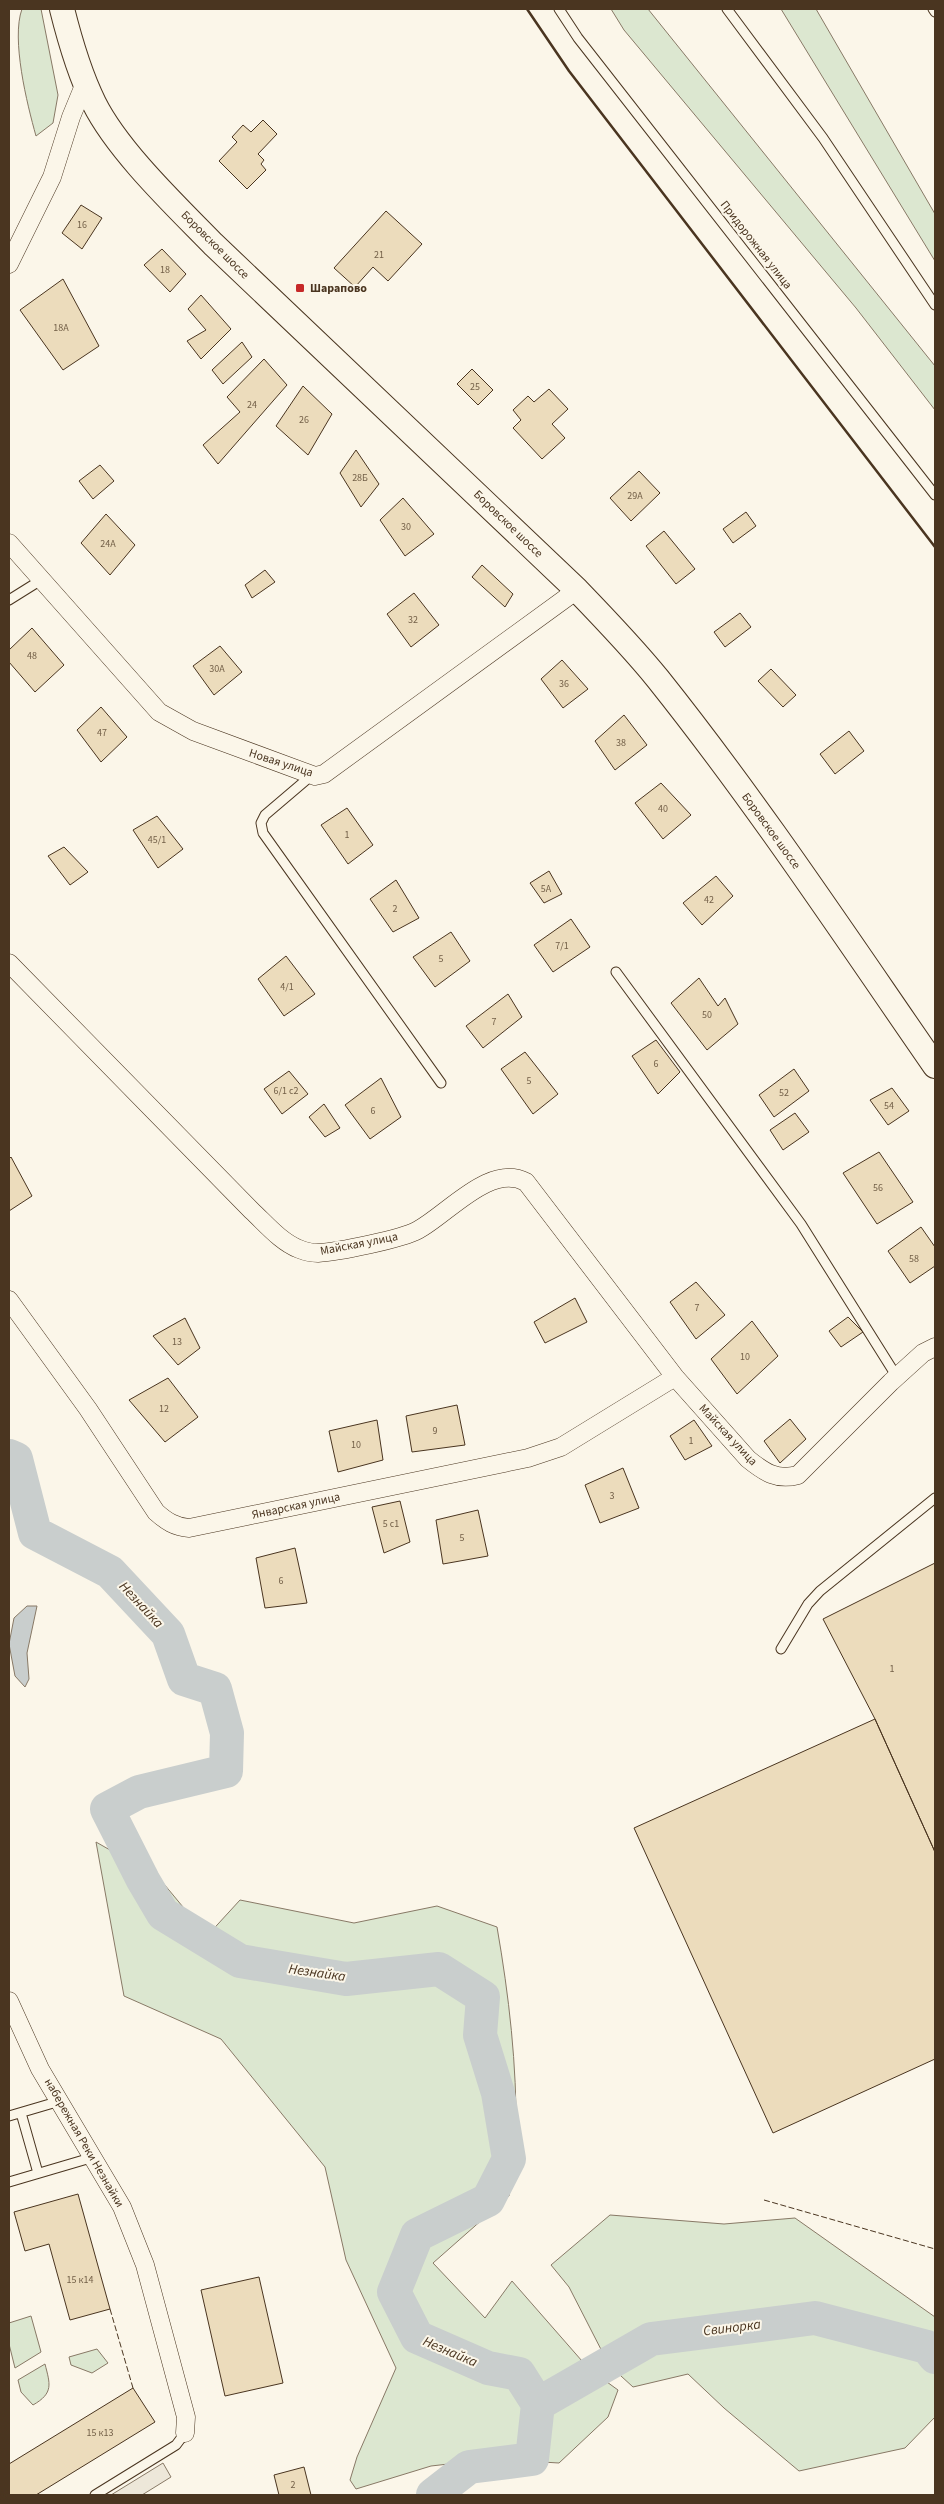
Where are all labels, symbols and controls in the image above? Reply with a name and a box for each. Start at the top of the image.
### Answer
street label: Придорожная улица [716,197,796,293]
street label: Боровское шоссе [177,207,253,283]
house number: 16 [77,218,87,232]
house number: 21 [374,248,384,262]
house number: 18 [160,263,170,277]
place label: Шарапово [310,280,367,297]
marker: Шарапово [294,282,306,294]
house number: 18А [53,321,69,335]
house number: 25 [470,380,480,394]
house number: 24 [247,398,257,412]
house number: 26 [299,413,309,427]
house number: 28Б [352,471,368,485]
street label: Боровское шоссе [469,486,547,562]
house number: 29А [627,489,643,503]
house number: 30 [401,520,411,534]
house number: 24А [100,537,116,551]
house number: 32 [408,613,418,627]
house number: 48 [27,649,37,663]
house number: 30А [209,662,225,676]
house number: 36 [559,677,569,691]
house number: 47 [97,726,107,740]
house number: 38 [616,736,626,750]
street label: Новая улица [247,745,315,781]
street label: Боровское шоссе [737,789,805,873]
house number: 40 [658,802,668,816]
house number: 1 [345,828,350,842]
house number: 45/1 [148,833,166,847]
house number: 5А [541,882,552,896]
house number: 42 [704,893,714,907]
house number: 2 [393,902,398,916]
house number: 7/1 [555,939,569,953]
house number: 5 [439,952,444,966]
house number: 4/1 [280,980,294,994]
house number: 50 [702,1008,712,1022]
house number: 7 [492,1015,497,1029]
house number: 6 [654,1057,659,1071]
house number: 5 [527,1074,532,1088]
house number: 6/1 с2 [274,1084,299,1098]
house number: 52 [779,1086,789,1100]
house number: 54 [884,1099,894,1113]
house number: 6 [371,1104,376,1118]
house number: 56 [873,1181,883,1195]
street label: Майская улица [319,1228,399,1260]
house number: 58 [909,1252,919,1266]
house number: 7 [695,1301,700,1315]
house number: 13 [172,1335,182,1349]
house number: 10 [740,1350,750,1364]
street label: Майская улица [695,1400,761,1470]
house number: 12 [159,1402,169,1416]
house number: 9 [433,1424,438,1438]
house number: 1 [689,1434,694,1448]
house number: 10 [351,1438,361,1452]
street label: Январская улица [250,1488,342,1524]
house number: 3 [610,1489,615,1503]
house number: 5 с1 [383,1517,399,1531]
house number: 5 [460,1531,465,1545]
house number: 6 [279,1574,284,1588]
water label: Незнайка [114,1577,168,1633]
house number: 1 [890,1662,895,1676]
water label: Незнайка [287,1959,347,1987]
street label: набережная Реки Незнайки [40,2075,128,2211]
house number: 15 к14 [67,2273,93,2287]
water label: Свинорка [702,2314,762,2341]
water label: Незнайка [420,2332,481,2373]
house number: 15 к13 [87,2426,113,2440]
house number: 2 [291,2478,296,2492]

